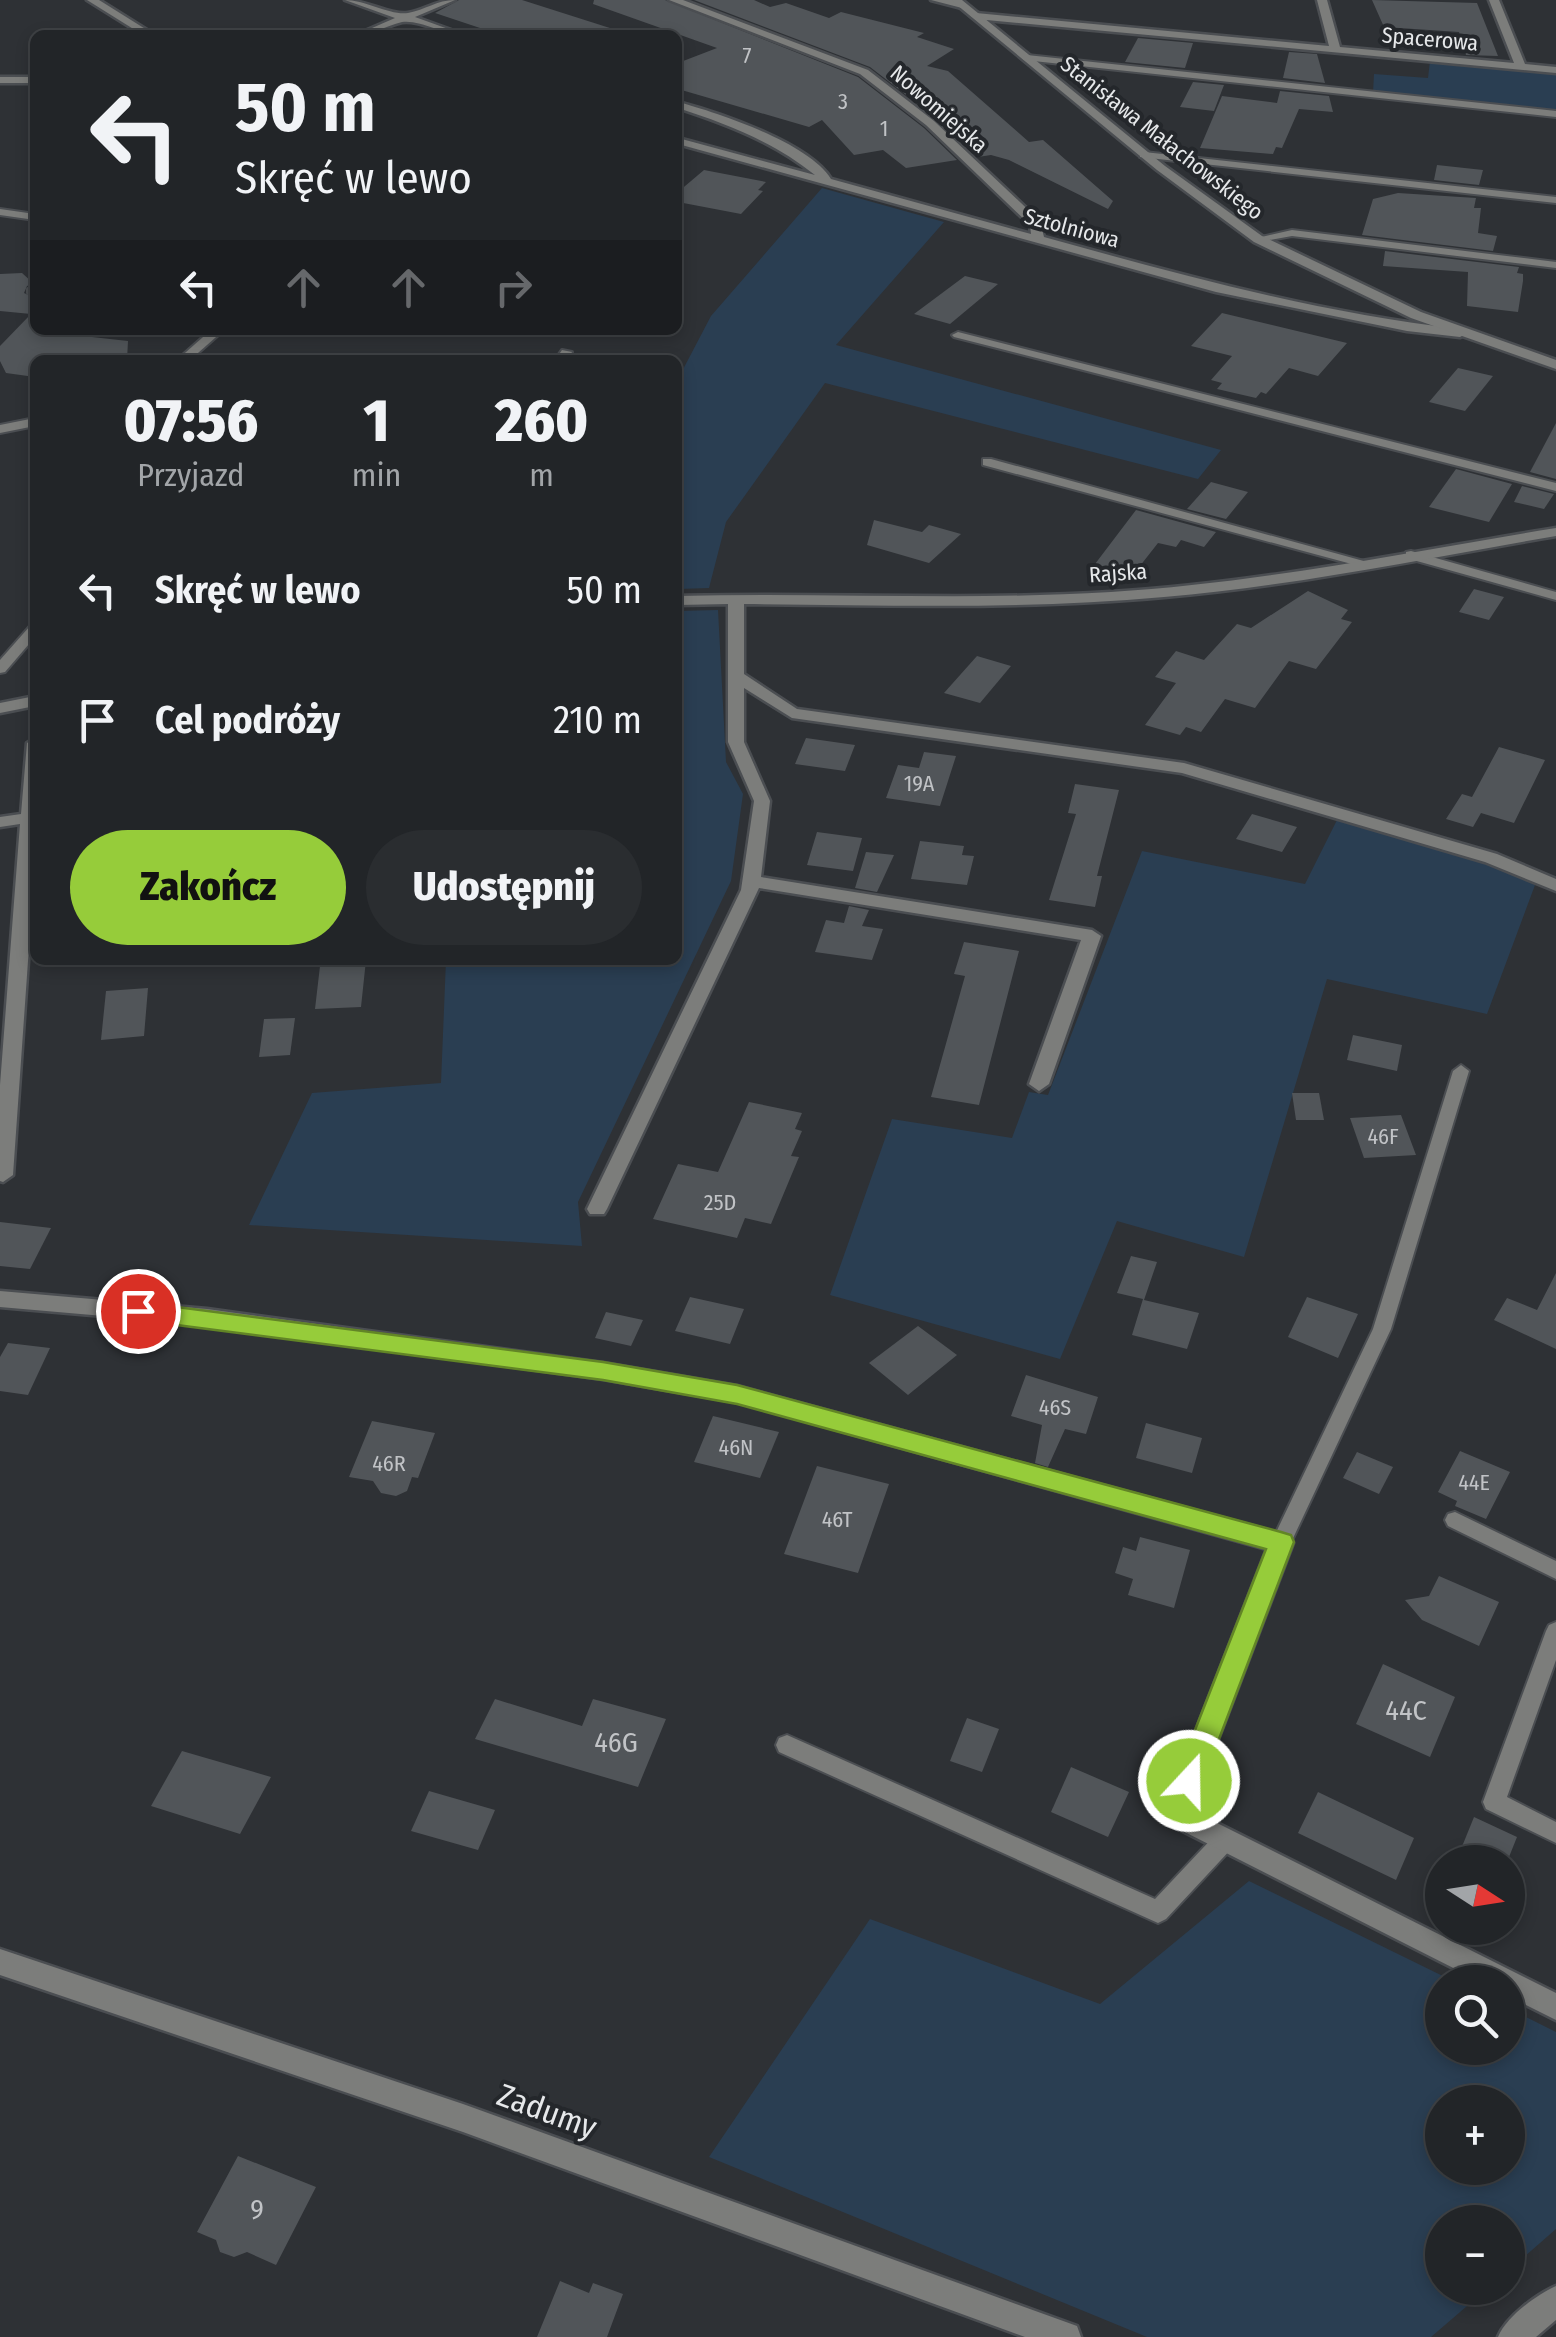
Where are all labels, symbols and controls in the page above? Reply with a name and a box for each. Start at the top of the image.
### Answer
street label: Spacerowa [1381,21,1479,57]
house number: 7 [743,42,752,69]
street label: Stanisława Małachowskiego [1055,50,1269,226]
street label: Nowomiejska [885,59,993,159]
text: 50 m [235,66,376,150]
icon: left [70,70,200,200]
house number: 3 [838,88,848,115]
house number: 1 [880,115,888,142]
text: Skręć w lewo [235,151,472,205]
street label: Sztolniowa [1022,202,1122,254]
icon: left [171,260,226,315]
icon: ahead [276,260,331,315]
icon: ahead [381,260,436,315]
icon: right [486,260,541,315]
text: 07:56 [124,385,258,457]
text: 1 [364,385,390,457]
text: 260 [495,385,588,457]
text: Przyjazd [137,456,244,494]
text: min [352,456,401,494]
text: m [529,456,554,494]
street label: Rajska [1088,558,1148,588]
icon: left [70,563,125,618]
text: Skręć w lewo [155,567,361,613]
text: 50 m [567,567,642,613]
icon: arrive [70,693,125,748]
text: Cel podróży [155,697,340,743]
text: 210 m [553,697,642,743]
house number: 19A [904,770,935,797]
button: Zakończ [70,830,346,945]
button: Udostępnij [366,830,642,945]
house number: 46F [1367,1123,1399,1150]
house number: 25D [704,1189,736,1216]
pin [96,1269,181,1354]
icon: arrive [111,1284,166,1339]
house number: 46S [1039,1394,1071,1421]
house number: 46N [719,1434,753,1461]
house number: 46R [372,1450,406,1477]
house number: 44E [1458,1469,1490,1496]
house number: 46T [822,1506,853,1533]
house number: 44C [1385,1694,1427,1727]
house number: 46G [594,1726,638,1759]
position arrow [1137,1729,1241,1833]
north arrow [1425,1845,1525,1945]
map controls [1425,1845,1525,2305]
button: search [1425,1965,1525,2065]
street label: Zadumy [492,2076,603,2147]
button: + [1425,2085,1525,2185]
house number: 9 [250,2193,264,2226]
button: − [1425,2205,1525,2305]

